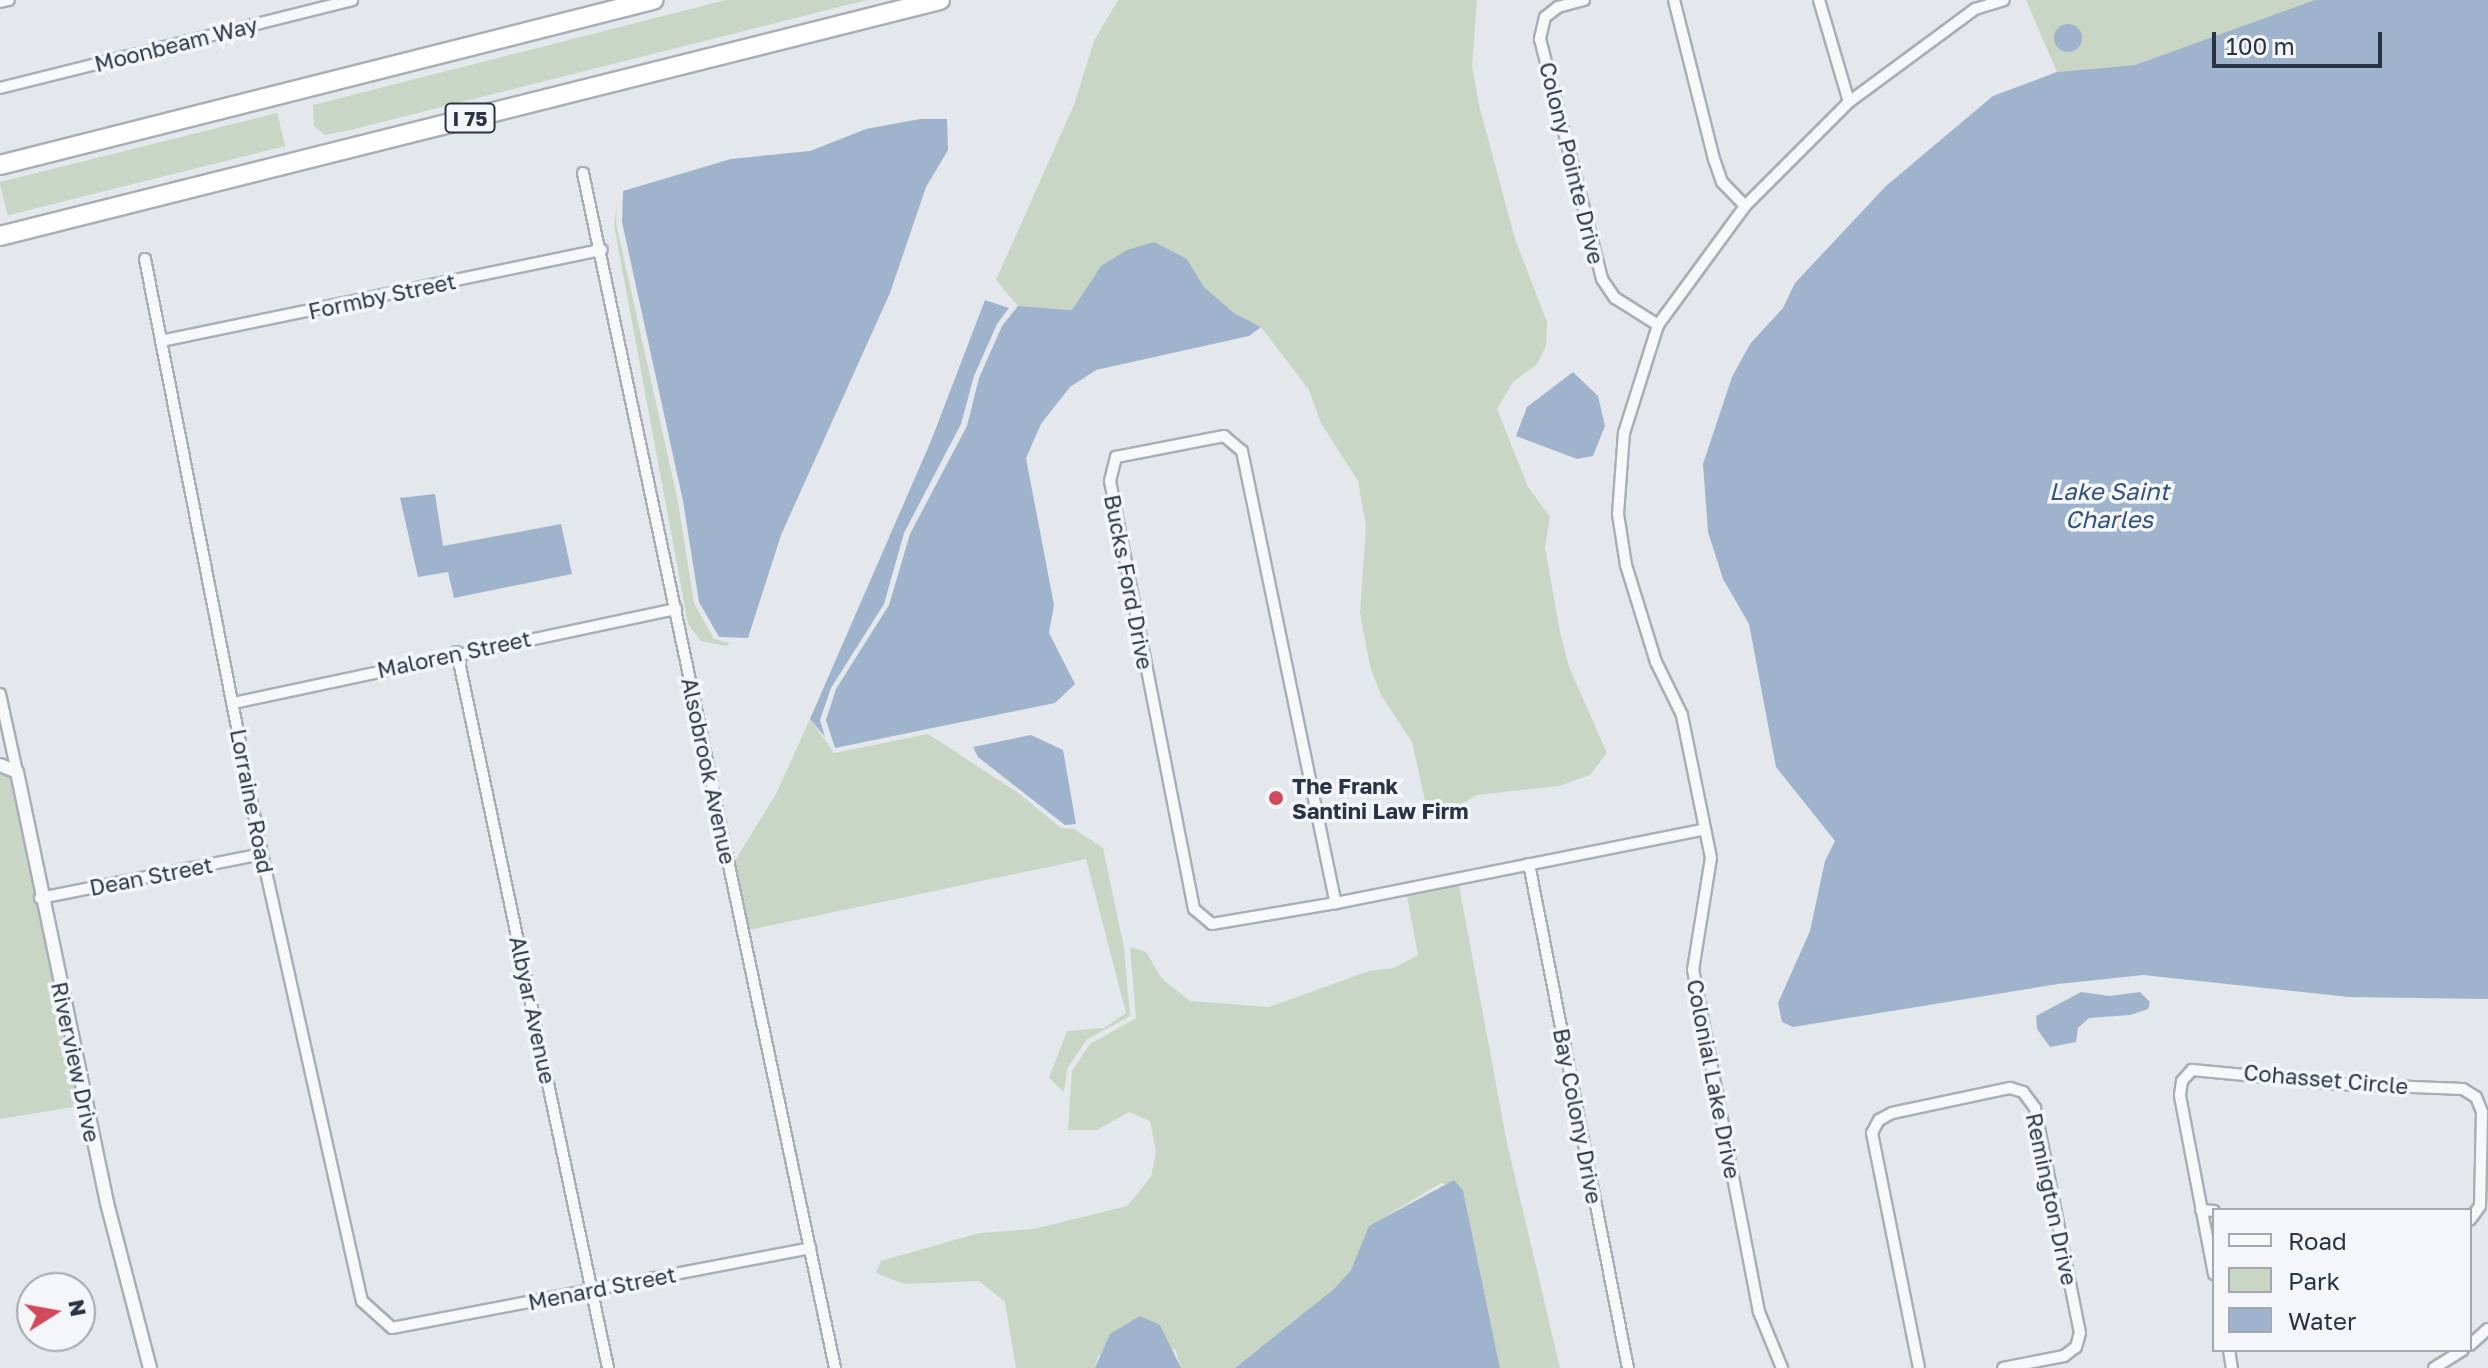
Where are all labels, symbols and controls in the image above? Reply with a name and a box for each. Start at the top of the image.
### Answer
street label: Moonbeam Way [92,11,260,77]
scale bar [2216,16,2386,66]
text: 100 m [2226,31,2295,60]
street label: Colony Pointe Drive [1534,59,1610,267]
road number: I 75 [444,102,496,134]
street label: Formby Street [306,267,458,325]
water label: Lake Saint Charles [2049,477,2169,533]
street label: Bucks Ford Drive [1099,492,1159,672]
street label: Maloren Street [375,625,533,683]
street label: Alsobrook Avenue [676,675,742,867]
street label: Lorraine Road [225,727,279,875]
place label: The Frank Santini Law Firm [1292,772,1468,824]
marker: The Frank Santini Law Firm [1267,789,1285,807]
street label: Dean Street [87,851,215,901]
street label: Albyar Avenue [504,934,562,1086]
street label: Colonial Lake Drive [1682,977,1746,1181]
street label: Riverview Drive [46,979,106,1145]
street label: Bay Colony Drive [1548,1026,1608,1206]
street label: Cohasset Circle [2243,1059,2409,1099]
street label: Remington Drive [2021,1110,2083,1288]
legend [2212,1208,2472,1352]
text: Road [2288,1226,2347,1255]
street label: Menard Street [526,1261,678,1315]
text: Park [2288,1266,2340,1295]
north arrow [16,1272,96,1352]
text: N [63,1297,93,1318]
text: Water [2288,1306,2356,1335]

